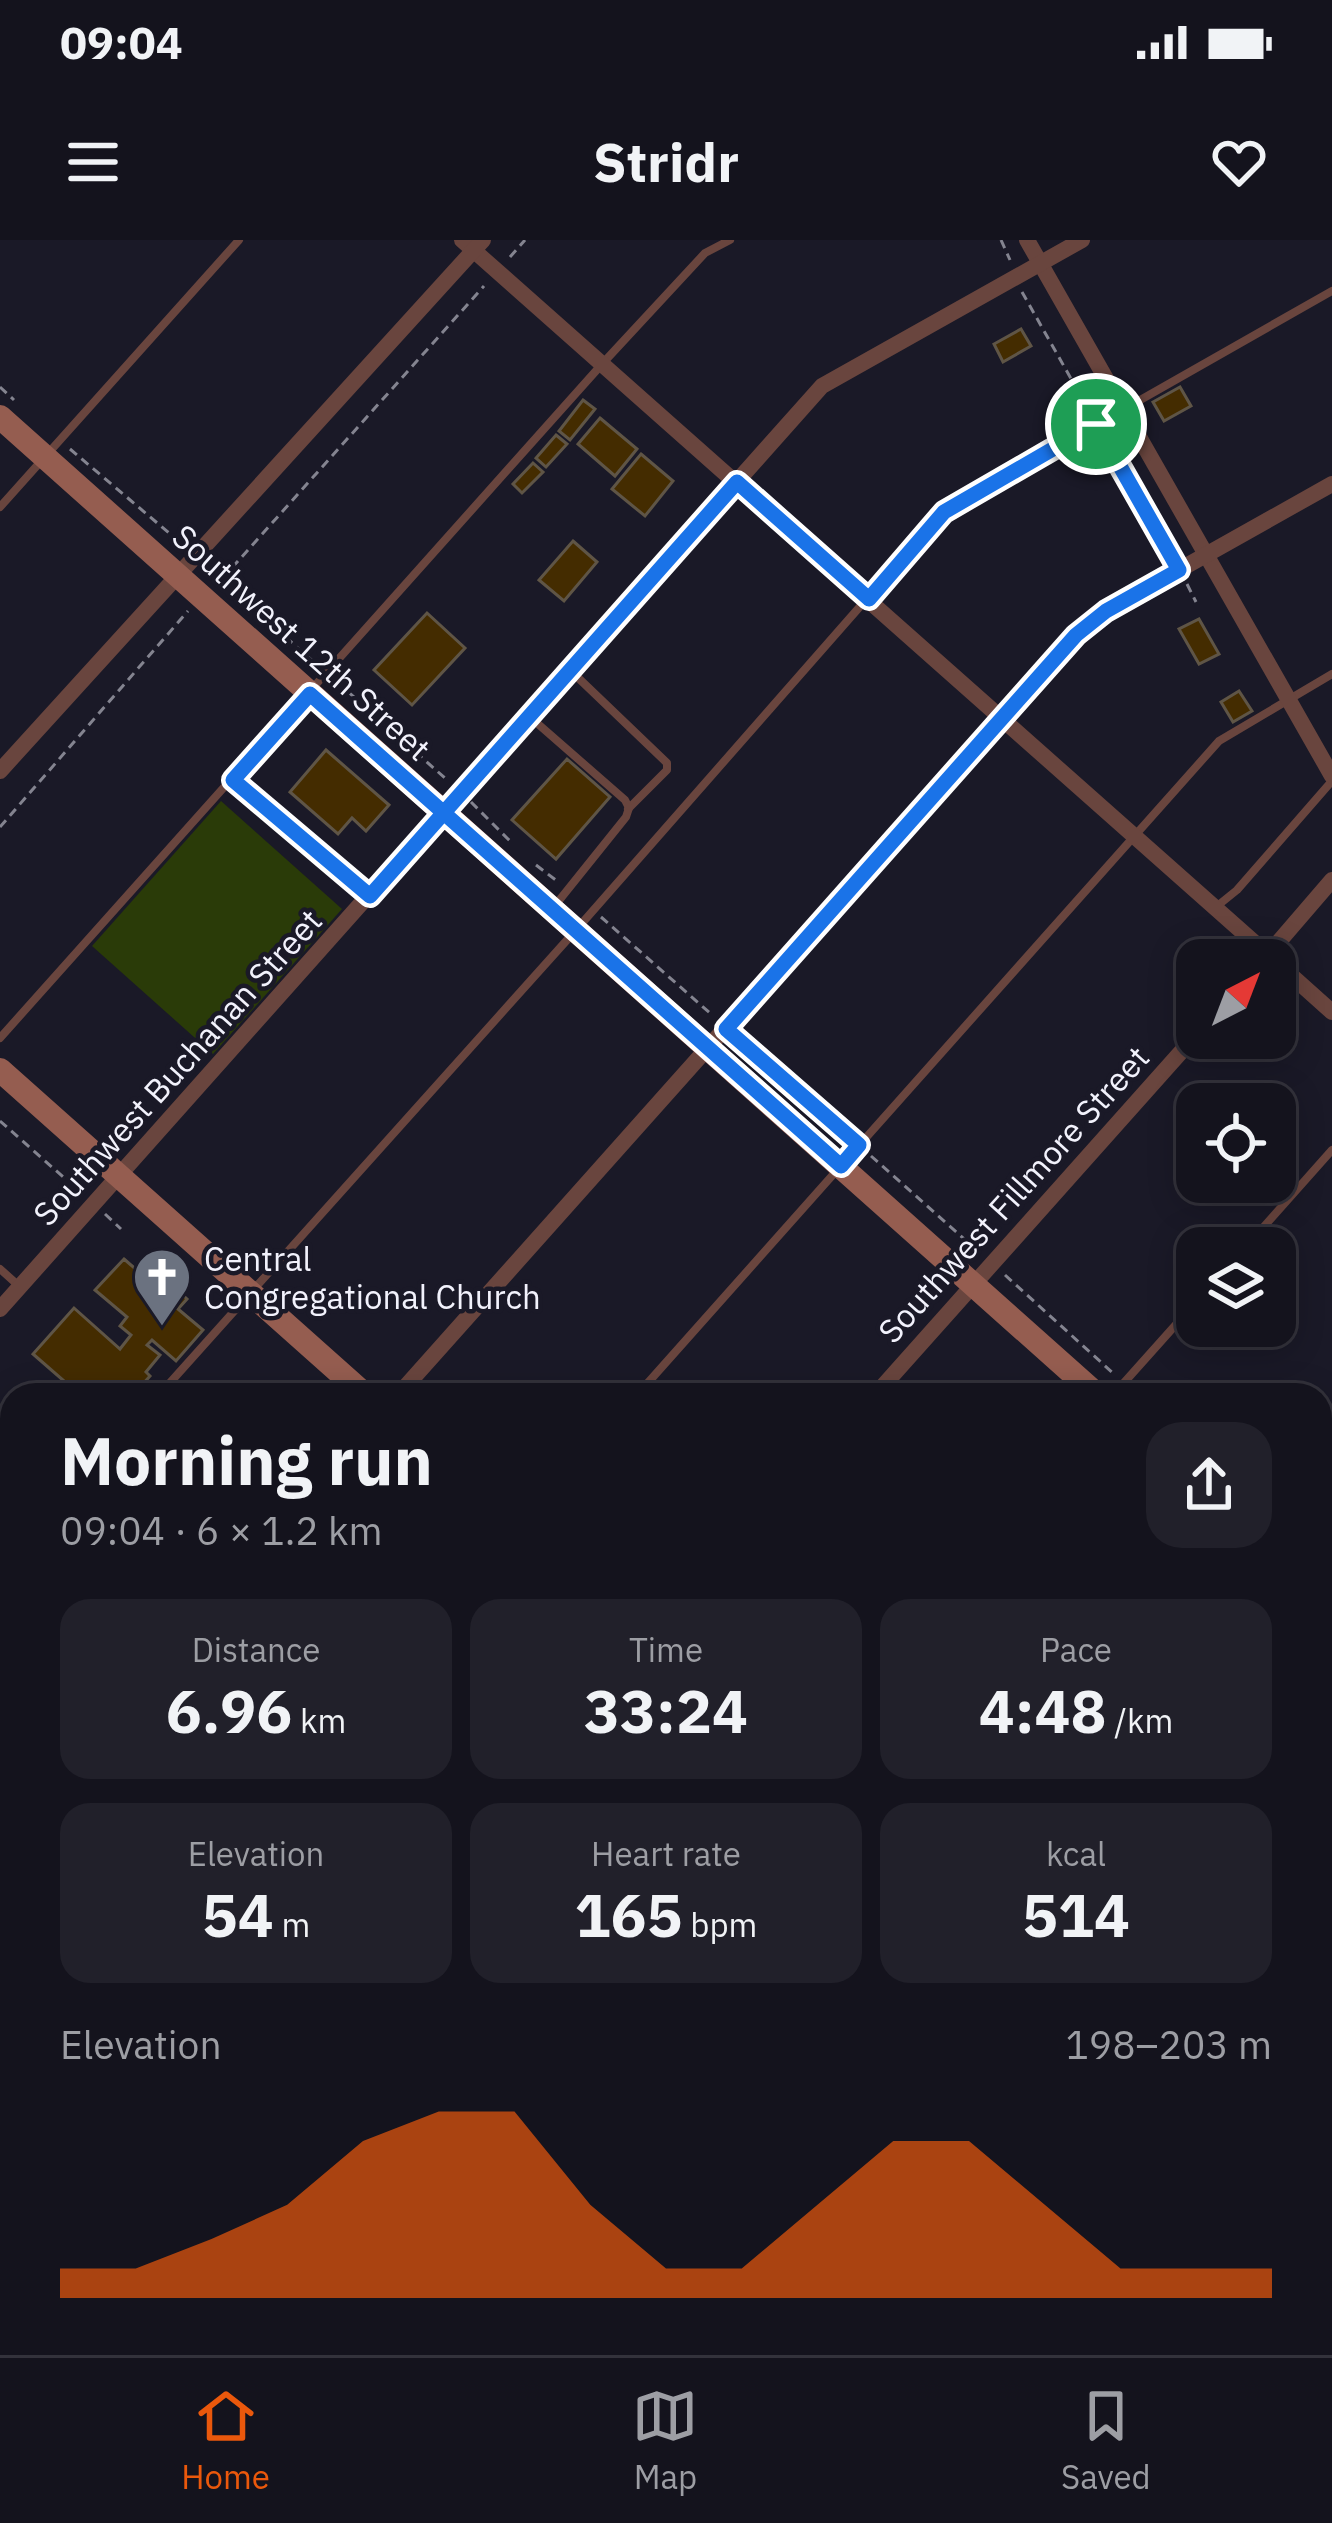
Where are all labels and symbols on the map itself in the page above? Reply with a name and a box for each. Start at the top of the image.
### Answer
pin [1045,373,1147,475]
street label: Southwest 12th Street [164,515,440,769]
street label: Southwest Buchanan Street [23,900,331,1234]
north arrow [1176,939,1296,1059]
street label: Southwest Fillmore Street [868,1036,1158,1352]
place label: Central Congregational Church [204,1237,541,1318]
church icon: Central Congregational Church [131,1246,193,1328]

